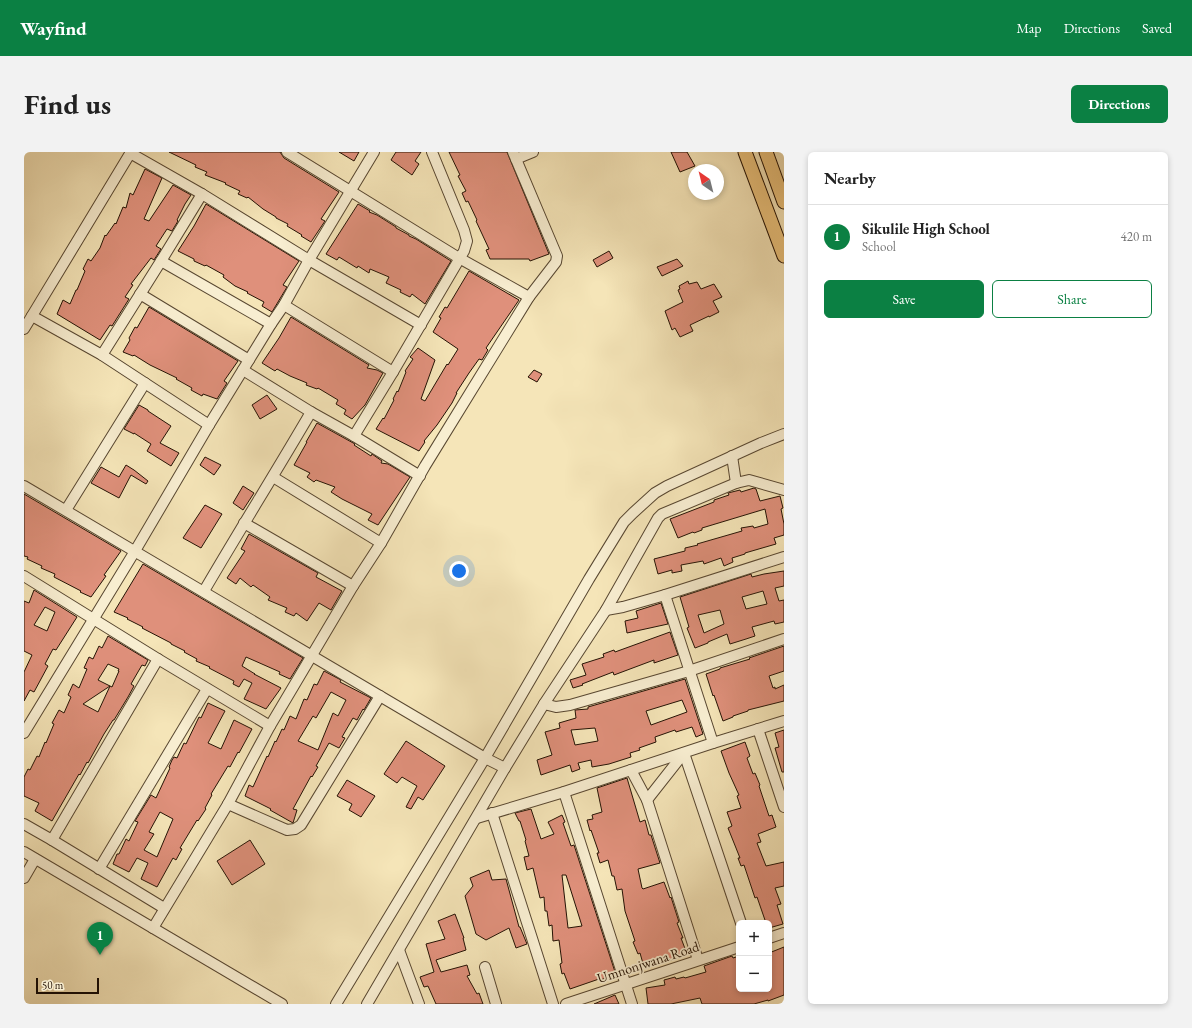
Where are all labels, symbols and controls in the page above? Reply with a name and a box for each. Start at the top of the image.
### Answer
text: Wayfind [20,16,87,41]
text: Map [1016,19,1042,37]
text: Directions [1064,19,1120,37]
text: Saved [1142,19,1172,37]
button: Directions [1071,85,1168,123]
text: Find us [24,86,111,122]
north arrow [688,164,724,200]
text: Nearby [824,167,876,189]
text: Sikulile High School [862,219,990,238]
text: 1 [834,228,840,245]
text: 420 m [1121,228,1152,245]
text: School [862,238,896,255]
button: Save [824,280,984,318]
button: Share [992,280,1152,318]
your location [449,561,469,581]
map controls [736,920,772,992]
button: + [736,920,772,956]
pin: 1 [87,922,113,955]
street label: Umnonjwana Road [595,937,702,987]
button: − [736,956,772,992]
scale bar [36,976,99,995]
text: 50 m [42,978,63,992]

